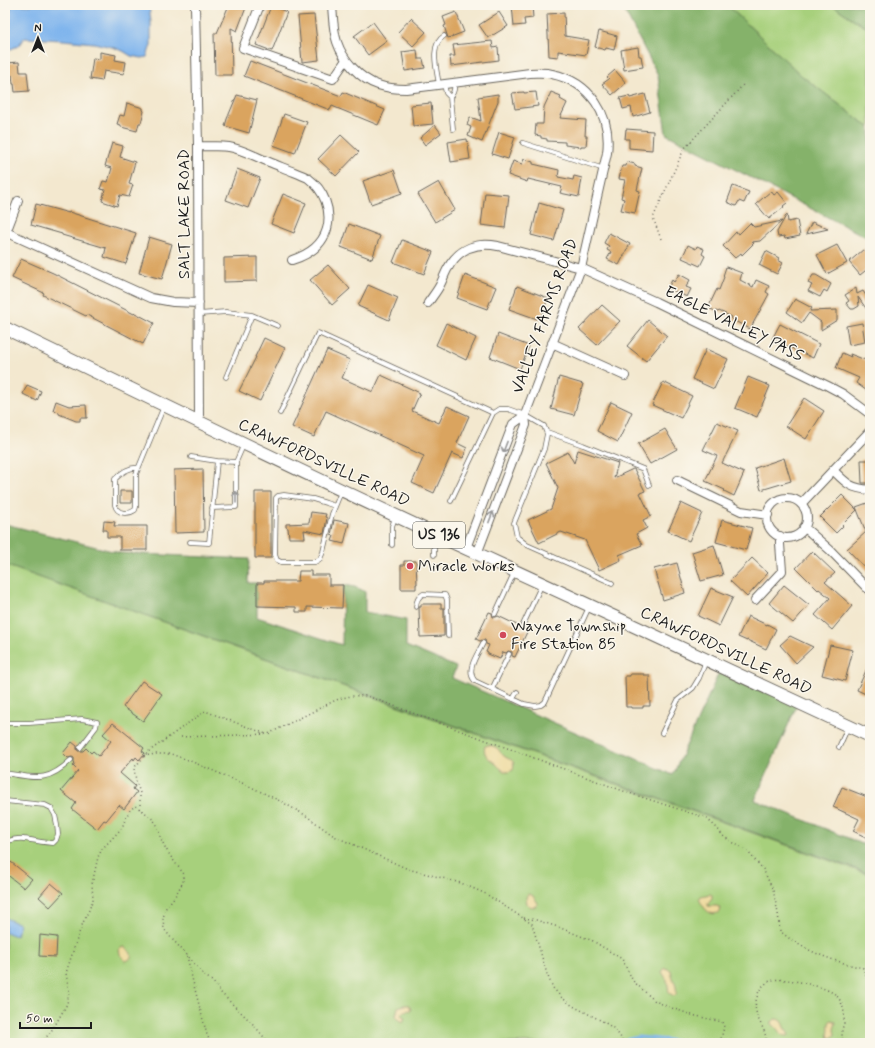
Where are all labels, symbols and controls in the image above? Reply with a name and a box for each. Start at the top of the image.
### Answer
north arrow [18,18,58,58]
text: N [34,22,42,36]
street label: SALT LAKE ROAD [174,149,195,279]
street label: VALLEY FARMS ROAD [507,236,583,396]
street label: EAGLE VALLEY PASS [661,281,807,367]
street label: CRAWFORDSVILLE ROAD [235,414,413,512]
one-way arrow [500,440,508,452]
one-way arrow [232,491,240,504]
one-way arrow [488,512,496,524]
road number: US 136 [413,522,465,548]
place label: Miracle Works [418,556,515,577]
marker: Miracle Works [405,561,415,571]
street label: CRAWFORDSVILLE ROAD [637,602,815,700]
place label: Wayne Township Fire Station 85 [511,616,626,655]
marker: Wayne Township Fire Station 85 [498,630,508,640]
scale bar [20,1004,91,1030]
text: 50 m [26,1011,53,1027]

